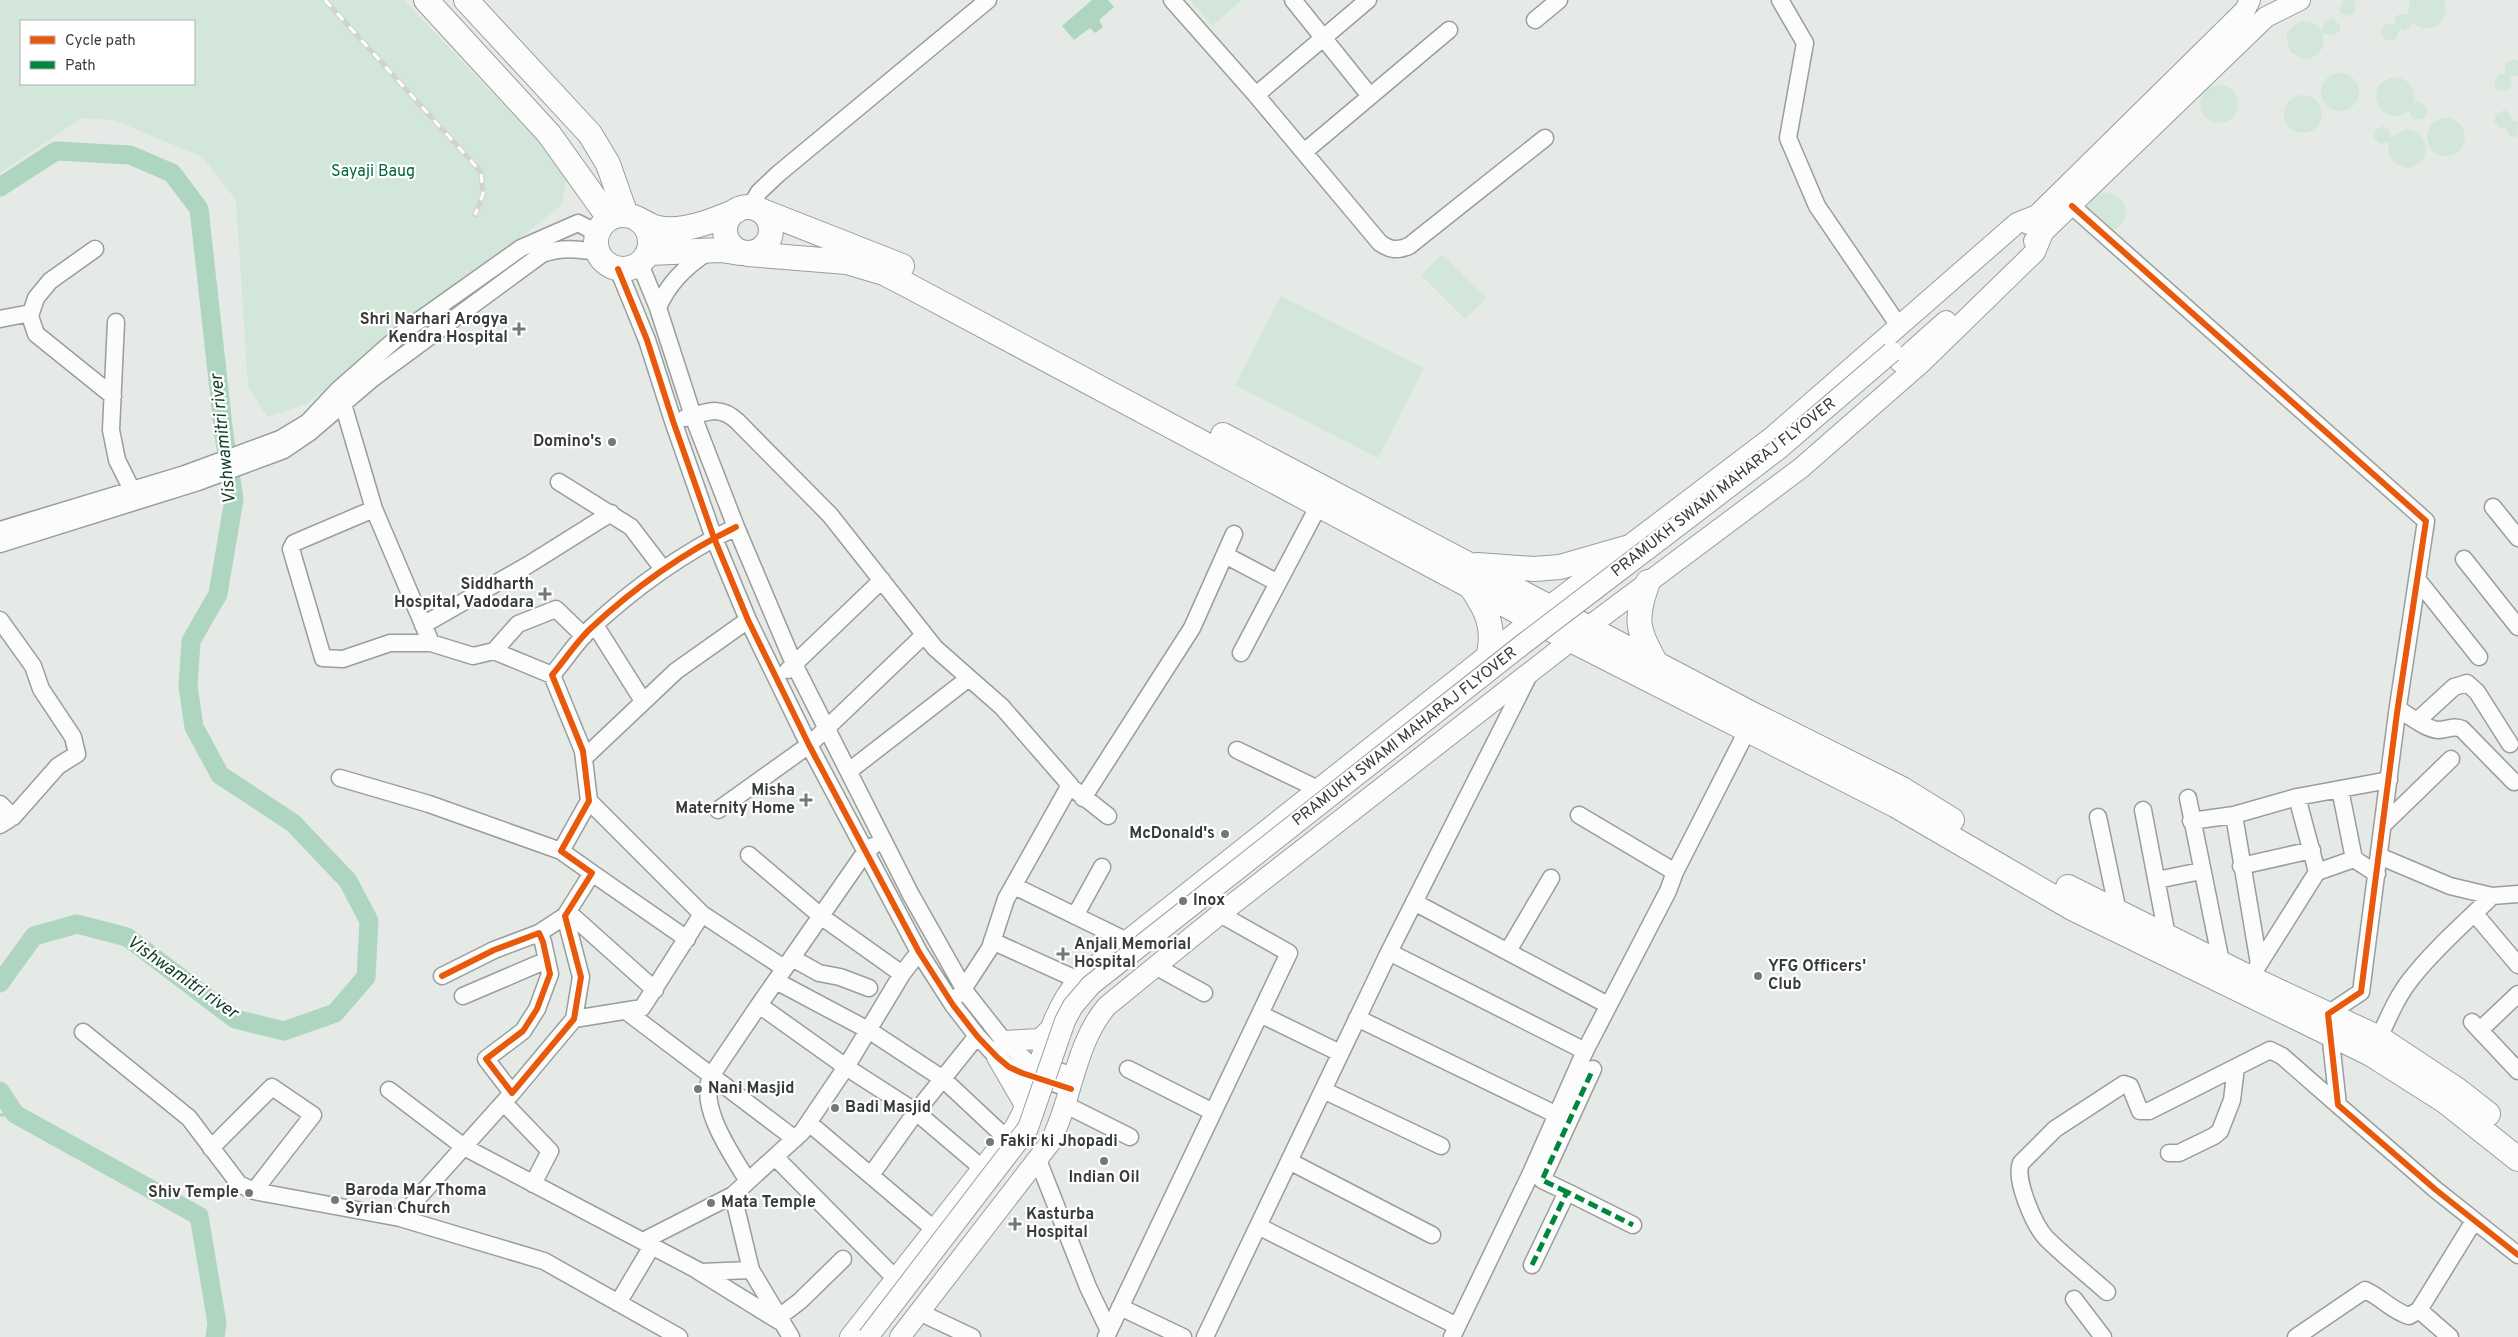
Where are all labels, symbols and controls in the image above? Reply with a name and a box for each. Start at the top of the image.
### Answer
legend [20,20,195,85]
text: Cycle path [65,32,136,51]
text: Path [65,57,96,76]
park label: Sayaji Baug [331,162,415,182]
place label: Shri Narhari Arogya Kendra Hospital [360,310,508,348]
marker: Shri Narhari Arogya Kendra Hospital [512,322,526,336]
water label: Vishwamitri river [205,370,242,505]
street label: PRAMUKH SWAMI MAHARAJ FLYOVER [1608,394,1840,582]
place label: Domino's [533,432,602,452]
marker: Domino's [606,436,618,448]
place label: Siddharth Hospital, Vadodara [394,575,534,613]
marker: Siddharth Hospital, Vadodara [538,587,552,601]
street label: PRAMUKH SWAMI MAHARAJ FLYOVER [1289,643,1521,831]
place label: Misha Maternity Home [675,781,795,819]
marker: Misha Maternity Home [799,793,813,807]
place label: McDonald's [1129,824,1215,844]
marker: McDonald's [1219,828,1231,840]
place label: Inox [1193,891,1225,911]
marker: Inox [1177,895,1189,907]
water label: Vishwamitri river [122,931,244,1026]
place label: Anjali Memorial Hospital [1074,935,1191,973]
marker: Anjali Memorial Hospital [1056,947,1070,961]
place label: YFG Officers' Club [1768,957,1866,995]
marker: YFG Officers' Club [1752,970,1764,982]
place label: Nani Masjid [708,1079,795,1099]
marker: Nani Masjid [692,1083,704,1095]
place label: Badi Masjid [845,1098,931,1118]
marker: Badi Masjid [829,1102,841,1114]
place label: Fakir ki Jhopadi [1000,1132,1118,1152]
marker: Fakir ki Jhopadi [984,1136,996,1148]
marker: Indian Oil [1098,1155,1110,1167]
place label: Indian Oil [1068,1168,1140,1188]
place label: Baroda Mar Thoma Syrian Church [345,1181,486,1219]
place label: Shiv Temple [148,1183,239,1203]
marker: Shiv Temple [243,1187,255,1199]
place label: Mata Temple [721,1193,816,1213]
marker: Baroda Mar Thoma Syrian Church [329,1194,341,1206]
marker: Mata Temple [705,1197,717,1209]
place label: Kasturba Hospital [1026,1205,1094,1243]
marker: Kasturba Hospital [1008,1217,1022,1231]

